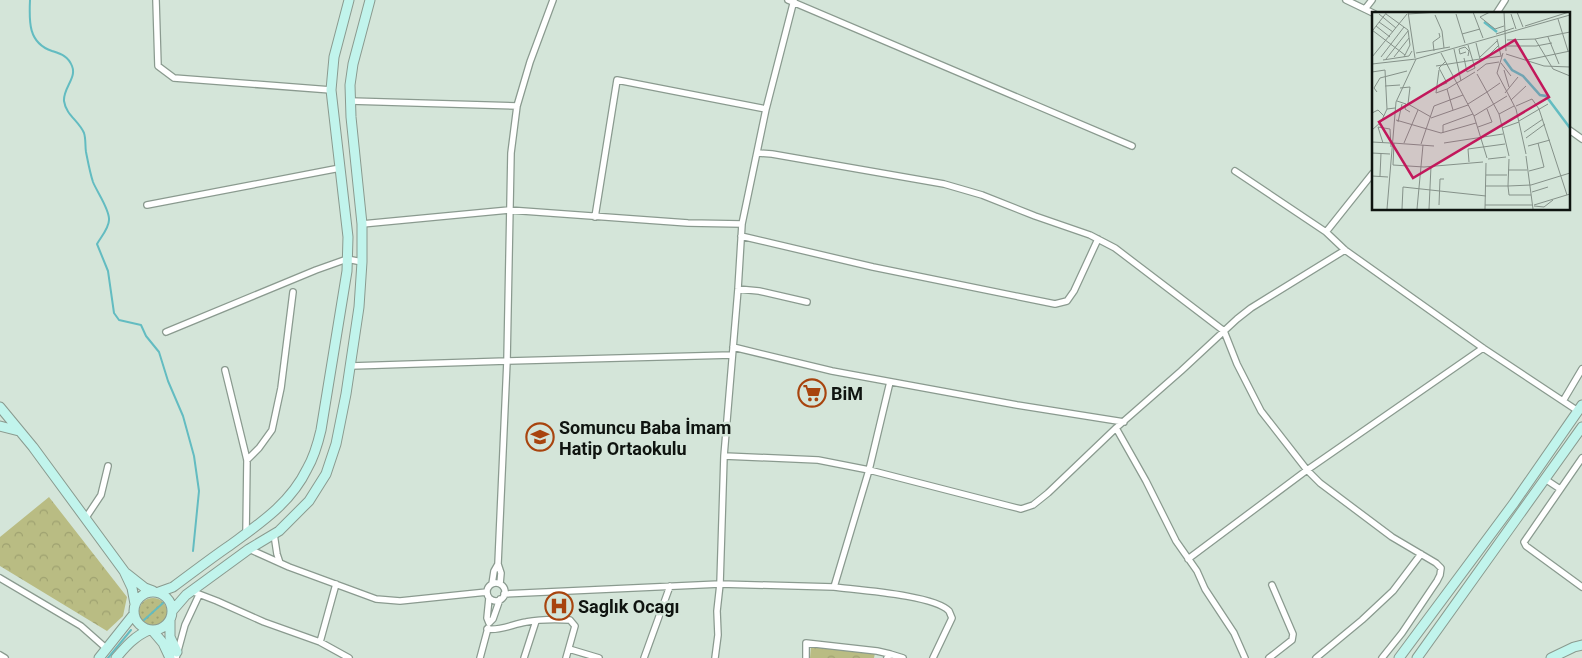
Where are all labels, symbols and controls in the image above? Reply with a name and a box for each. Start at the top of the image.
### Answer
inset map [1372,12,1570,210]
supermarket icon: BiM [797,378,827,408]
place label: BiM [831,383,863,404]
place label: Somuncu Baba İmam Hatip Ortaokulu [559,417,731,459]
school or university icon: Somuncu Baba İmam Hatip Ortaokulu [525,422,555,452]
hospital icon: Saglık Ocagı [544,591,574,621]
place label: Saglık Ocagı [578,596,679,617]

